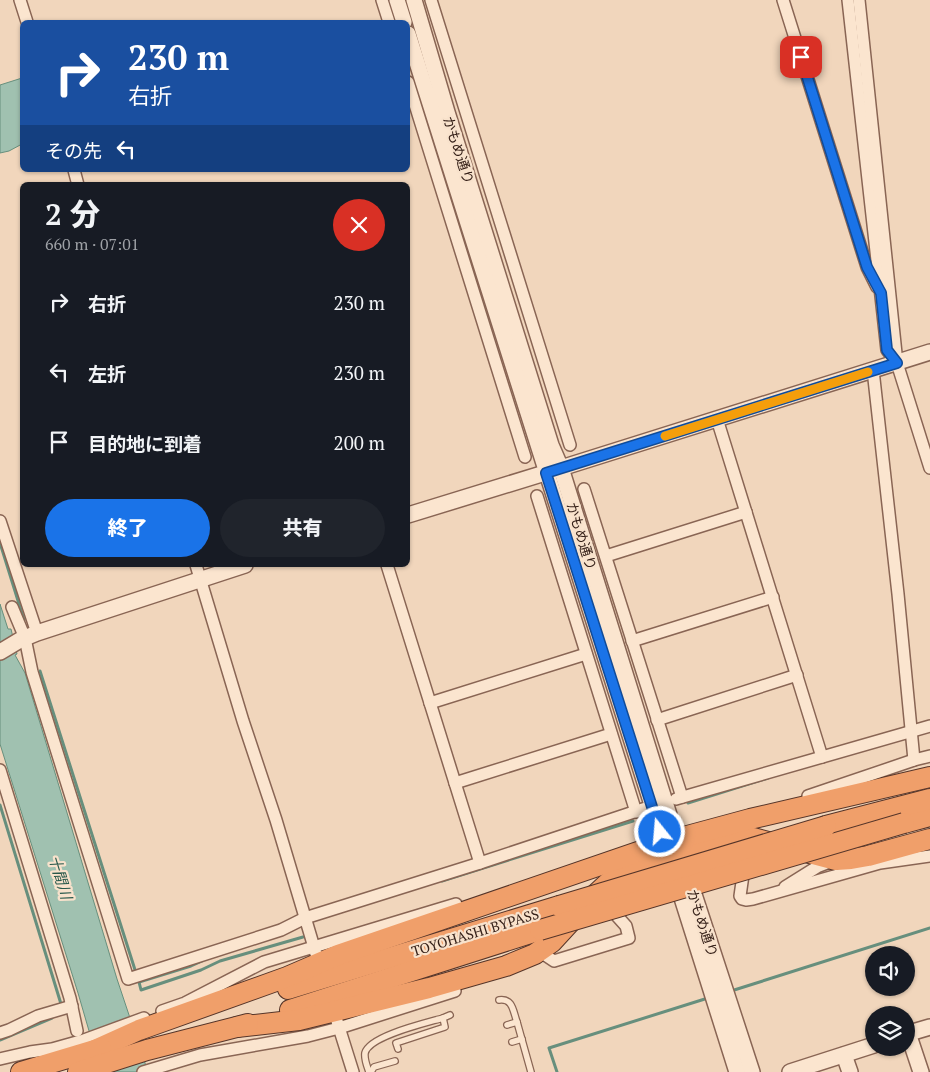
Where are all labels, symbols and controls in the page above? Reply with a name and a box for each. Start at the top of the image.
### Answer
text: 230 m [128,34,229,80]
pin [780,36,822,78]
icon: right [45,40,110,105]
icon: arrive [787,43,815,71]
text: 右折 [128,81,172,110]
street label: かもめ通り [439,114,479,186]
icon: left [112,135,140,163]
text: その先 [45,138,102,163]
text: 2 分 [45,194,100,234]
button: close [333,199,385,251]
text: 660 m · 07:01 [45,233,139,255]
icon: right [45,288,73,316]
text: 230 m [334,290,385,315]
text: 右折 [88,291,126,316]
icon: left [45,358,73,386]
text: 230 m [334,360,385,385]
text: 左折 [88,361,126,386]
icon: arrive [45,428,73,456]
text: 200 m [334,430,385,455]
text: 目的地に到着 [88,431,202,456]
button: 終了 [45,499,210,557]
button: 共有 [220,499,385,557]
street label: かもめ通り [563,500,601,572]
position arrow [633,805,685,857]
water label: 十間川 [45,853,78,903]
street label: かもめ通り [683,887,723,959]
street label: TOYOHASHI BYPASS [409,904,541,960]
map controls [865,946,915,1056]
button: sound [865,946,915,996]
button: layers [865,1006,915,1056]

